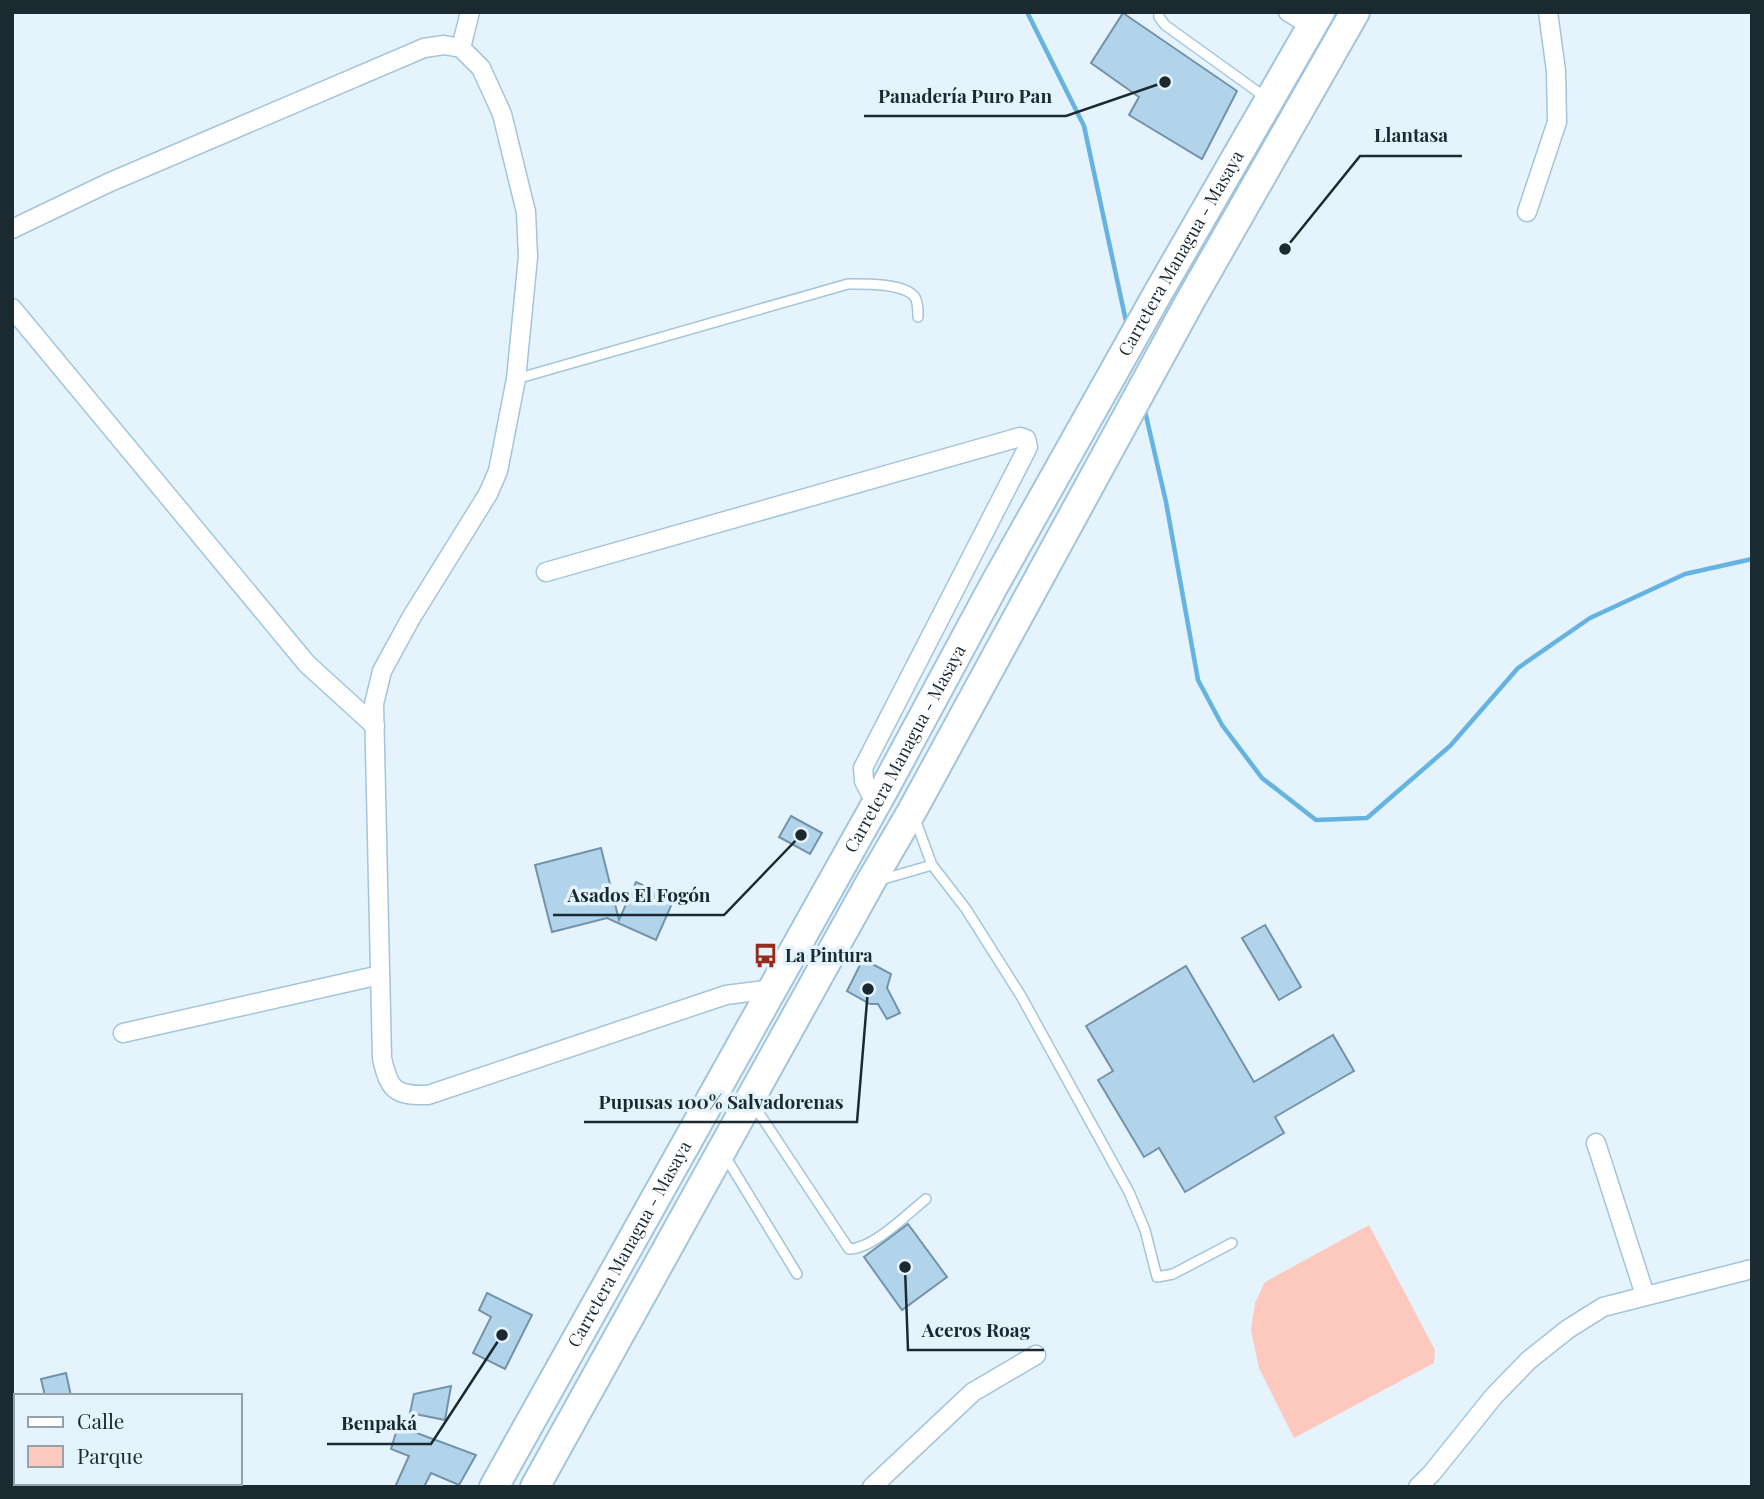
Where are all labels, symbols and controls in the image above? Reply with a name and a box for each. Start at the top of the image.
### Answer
callout: Panadería Puro Pan [864,76,1066,116]
text: Panadería Puro Pan [878,82,1052,108]
callout: Llantasa [1360,116,1462,156]
text: Llantasa [1374,121,1448,147]
street label: Carretera Managua - Masaya [1112,146,1249,360]
street label: Carretera Managua - Masaya [838,640,971,857]
callout: Asados El Fogón [553,875,724,915]
text: Asados El Fogón [566,881,711,907]
bus stop icon: La Pintura [751,942,779,970]
place label: La Pintura [785,943,873,967]
callout: Pupusas 100% Salvadorenas [584,1082,857,1122]
text: Pupusas 100% Salvadorenas [598,1088,844,1114]
street label: Carretera Managua - Masaya [561,1136,696,1352]
callout: Aceros Roag [908,1310,1044,1350]
text: Aceros Roag [921,1316,1031,1342]
legend [14,1394,242,1485]
callout: Benpaká [327,1404,431,1444]
text: Calle [77,1406,124,1434]
text: Benpaká [341,1409,417,1435]
text: Parque [77,1441,143,1469]

